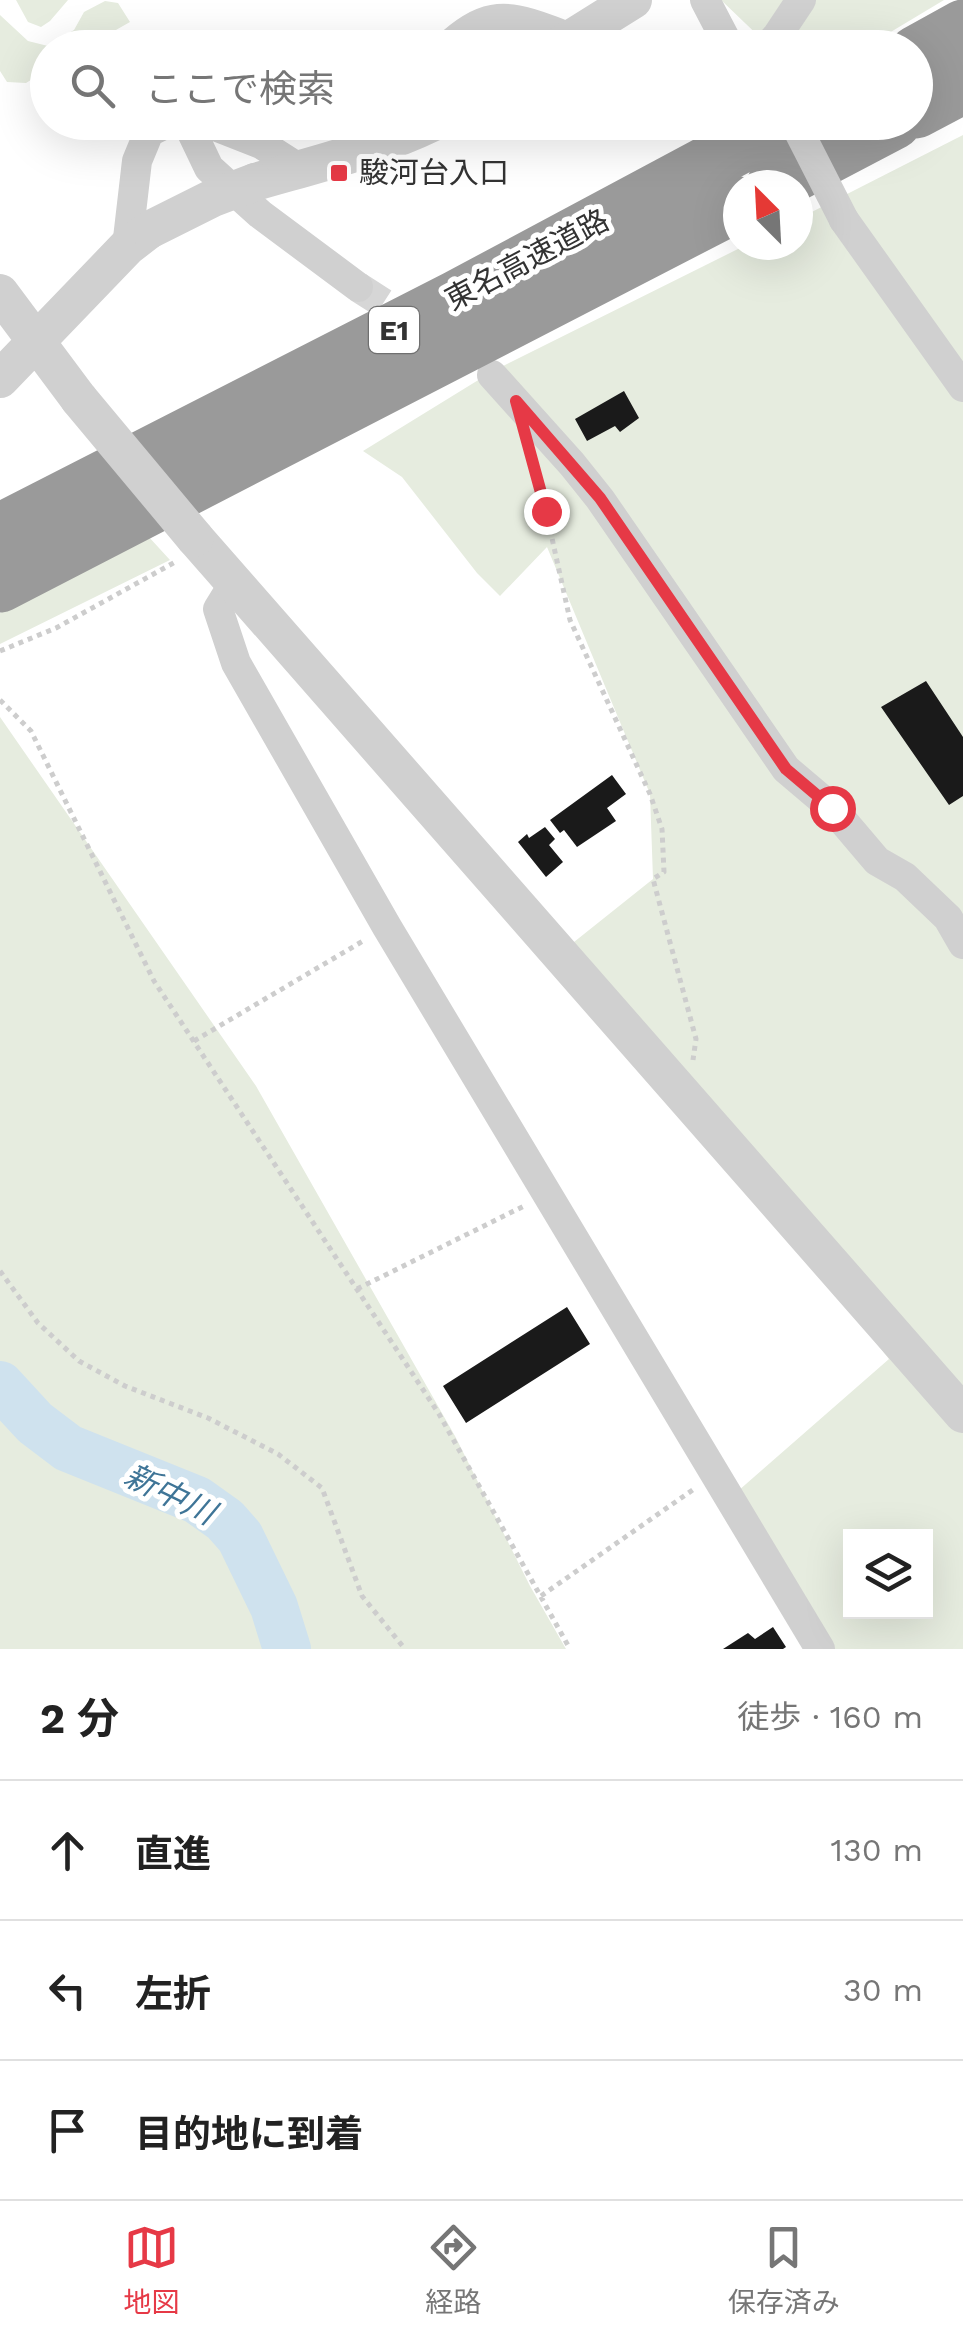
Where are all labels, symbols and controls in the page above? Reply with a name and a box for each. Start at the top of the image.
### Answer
search box [30,30,933,140]
icon: search [65,58,120,113]
text: ここで検索 [145,67,335,111]
place label: 駿河台入口 [359,155,509,190]
marker: 駿河台入口 [328,162,350,184]
north arrow [723,170,813,260]
street label: 東名高速道路 [439,202,614,317]
road number: E1 [369,307,419,353]
route end [524,489,570,535]
route start [810,786,856,832]
water label: 新中川 [119,1456,224,1533]
map controls [843,1529,933,1619]
button: layers [843,1529,933,1619]
text: 2 分 [40,1694,119,1743]
text: 徒歩 · 160 m [737,1698,923,1736]
icon: ahead [40,1823,95,1878]
text: 130 m [831,1831,923,1869]
text: 直進 [135,1832,211,1876]
icon: left [40,1963,95,2018]
text: 30 m [843,1971,923,2009]
text: 左折 [135,1972,211,2016]
icon: arrive [40,2103,95,2158]
text: 目的地に到着 [135,2112,363,2156]
tab: 地図 [123,2220,179,2320]
tab: 経路 [425,2220,482,2320]
tab: 保存済み [728,2220,840,2320]

